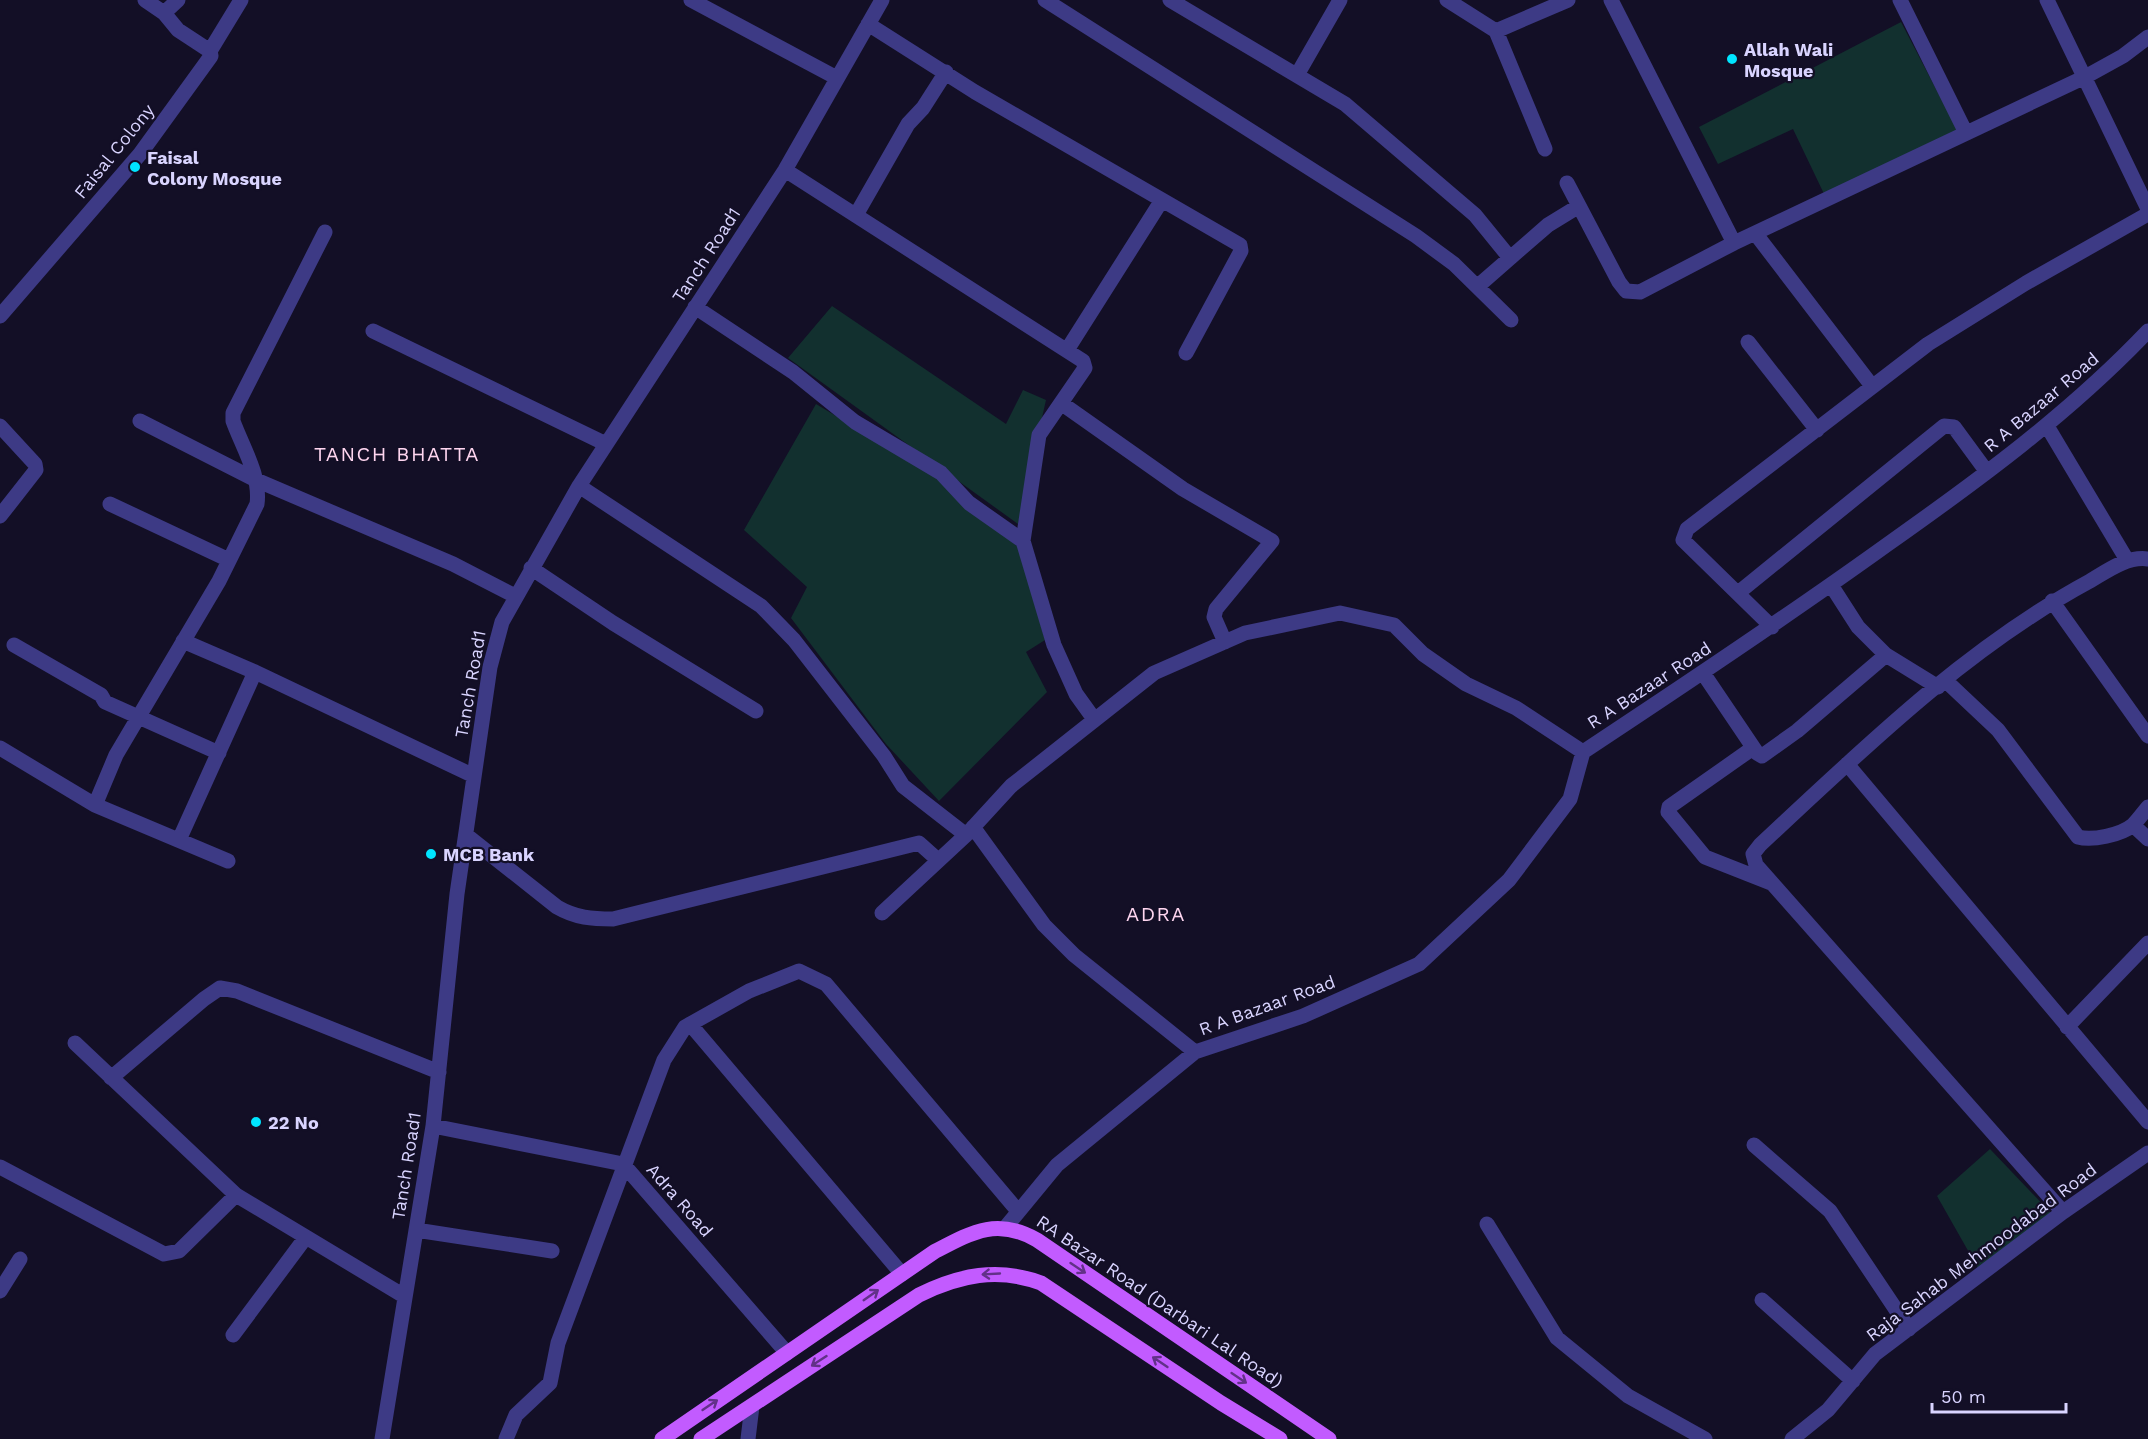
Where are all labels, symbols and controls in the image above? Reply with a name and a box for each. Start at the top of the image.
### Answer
place label: Allah Wali Mosque [1744,39,1833,81]
marker: Allah Wali Mosque [1725,52,1739,66]
street label: Faisal Colony [70,99,159,202]
place label: Faisal Colony Mosque [147,147,282,189]
marker: Faisal Colony Mosque [128,160,142,174]
street label: Tanch Road1 [668,204,744,306]
street label: R A Bazaar Road [1979,348,2103,456]
district label: TANCH BHATTA [314,442,480,466]
street label: Tanch Road1 [450,629,490,739]
street label: R A Bazaar Road [1583,637,1715,733]
place label: MCB Bank [443,844,535,865]
marker: MCB Bank [424,847,438,861]
district label: ADRA [1126,902,1186,926]
street label: R A Bazaar Road [1196,971,1338,1039]
street label: Tanch Road1 [387,1111,425,1221]
place label: 22 No [268,1112,319,1133]
marker: 22 No [249,1115,263,1129]
street label: Raja Sahab Mehmoodabad Road [1862,1158,2100,1346]
street label: Adra Road [643,1159,717,1241]
street label: RA Bazar Road (Darbari Lal Road) [1033,1210,1287,1392]
one-way arrow [1070,1262,1086,1274]
one-way arrow [981,1269,1001,1280]
one-way arrow [862,1289,879,1301]
one-way arrow [812,1355,828,1367]
one-way arrow [1152,1356,1169,1369]
one-way arrow [1230,1372,1247,1384]
scale bar [1932,1376,2066,1414]
text: 50 m [1941,1386,1986,1407]
one-way arrow [702,1399,719,1412]

